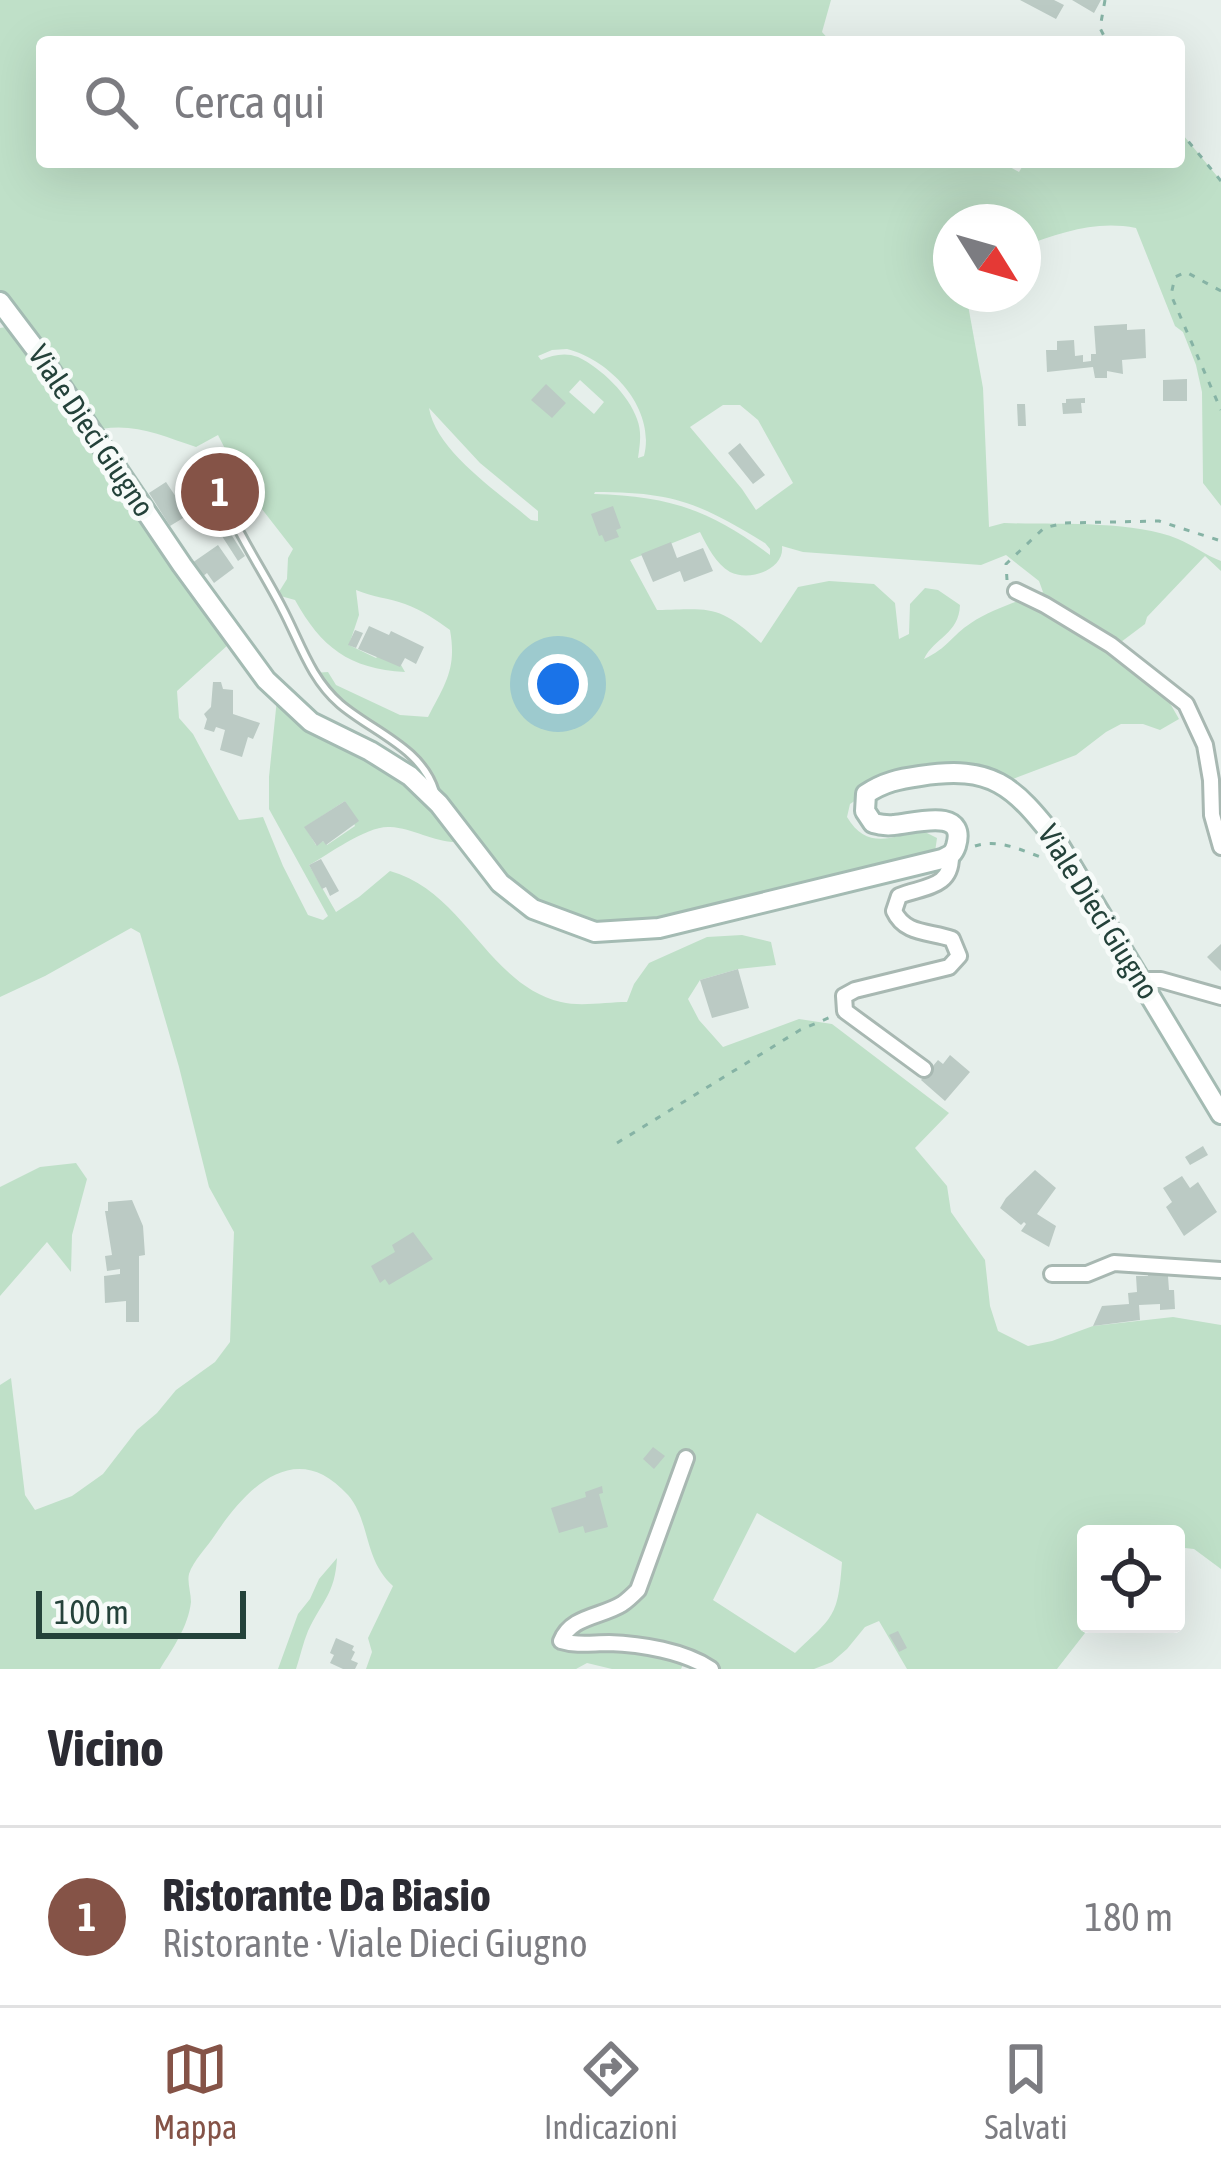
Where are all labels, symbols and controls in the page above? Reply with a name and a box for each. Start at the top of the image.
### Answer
search box [36,36,1185,168]
icon: search [78,69,144,135]
text: Cerca qui [174,76,325,128]
north arrow [933,204,1041,312]
street label: Viale Dieci Giugno [22,338,162,522]
pin: 1 [181,447,259,537]
your location [528,654,588,714]
street label: Viale Dieci Giugno [1032,818,1166,1005]
map controls [1077,1525,1185,1633]
button: locate [1077,1525,1185,1633]
scale bar [36,1585,246,1638]
text: 100 m [54,1593,129,1631]
text: Vicino [48,1718,164,1777]
text: Ristorante Da Biasio [162,1869,491,1921]
text: 1 [78,1895,96,1939]
text: 180 m [1085,1895,1173,1939]
text: Ristorante · Viale Dieci Giugno [162,1921,588,1965]
tab: Mappa [153,2036,237,2146]
tab: Indicazioni [544,2036,678,2146]
tab: Salvati [984,2036,1068,2146]

